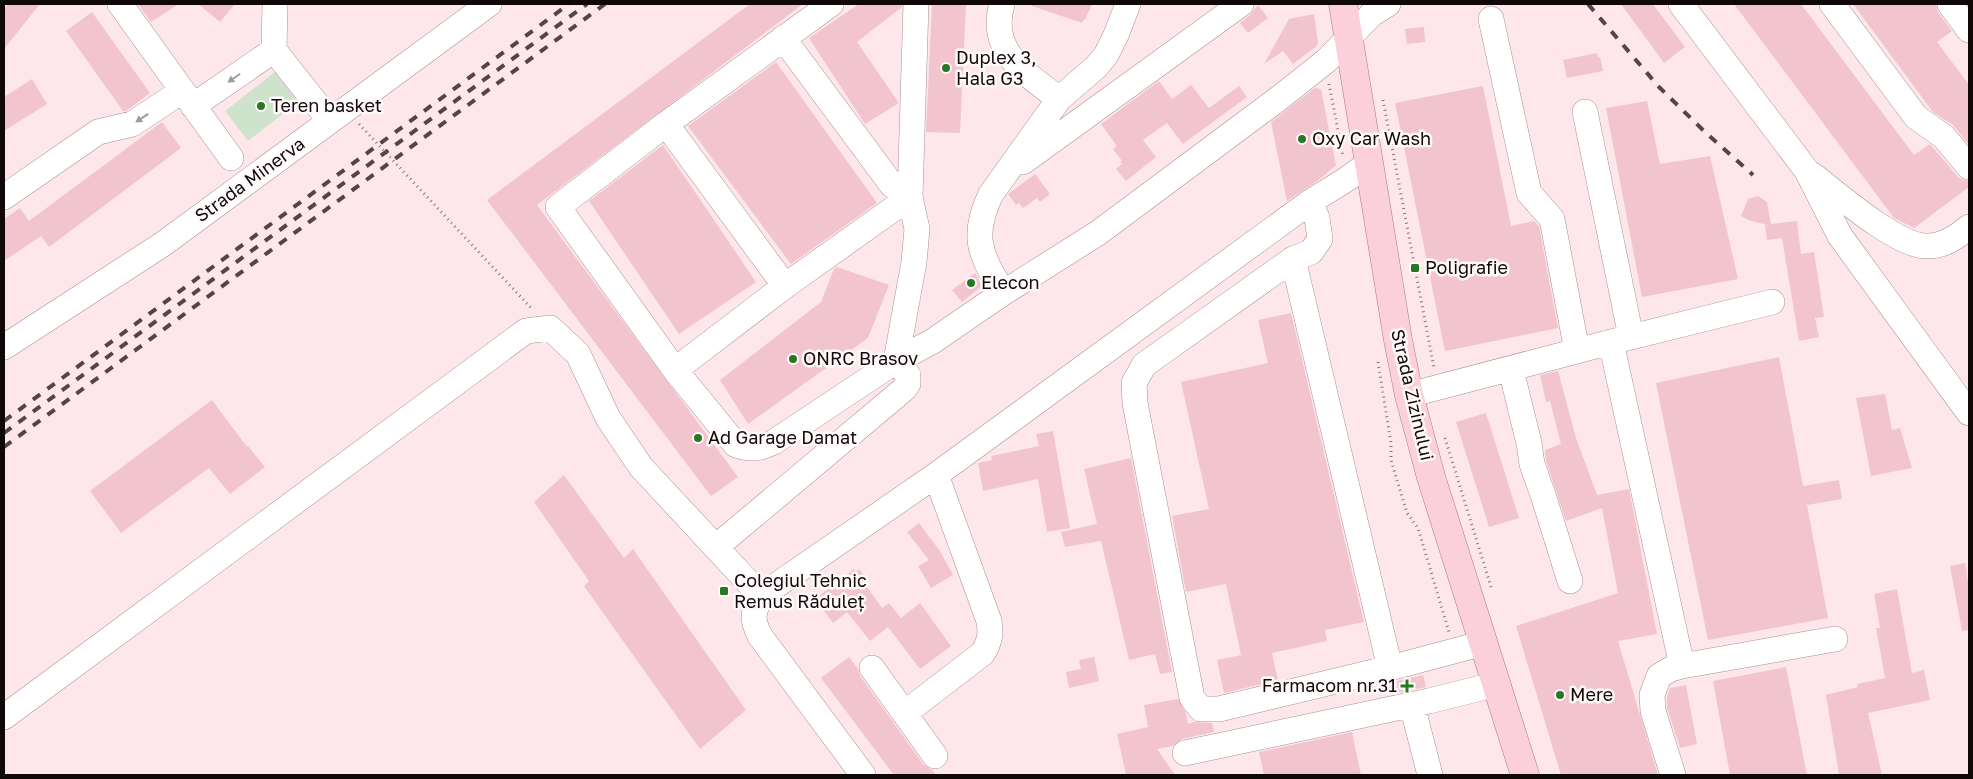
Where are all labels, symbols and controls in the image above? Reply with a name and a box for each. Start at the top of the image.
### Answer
place label: Duplex 3, Hala G3 [956,46,1037,89]
marker: Duplex 3, Hala G3 [940,62,952,74]
one-way arrow [227,73,240,83]
place label: Teren basket [271,94,382,116]
marker: Teren basket [255,100,267,112]
one-way arrow [135,113,148,123]
place label: Oxy Car Wash [1312,127,1431,149]
street label: Strada Minerva [190,132,309,226]
marker: Oxy Car Wash [1296,133,1308,145]
place label: Poligrafie [1425,256,1508,278]
marker: Poligrafie [1409,262,1421,274]
place label: Elecon [981,271,1040,293]
marker: Elecon [965,277,977,289]
street label: Strada Zizinului [1387,327,1439,463]
place label: ONRC Brasov [803,347,918,369]
marker: ONRC Brasov [787,353,799,365]
place label: Ad Garage Damat [708,426,857,448]
marker: Ad Garage Damat [692,432,704,444]
place label: Colegiul Tehnic Remus Răduleț [734,569,867,612]
marker: Colegiul Tehnic Remus Răduleț [718,585,730,597]
place label: Farmacom nr.31 [1262,674,1397,696]
marker: Farmacom nr.31 [1401,680,1413,692]
place label: Mere [1570,683,1613,705]
marker: Mere [1554,689,1566,701]

